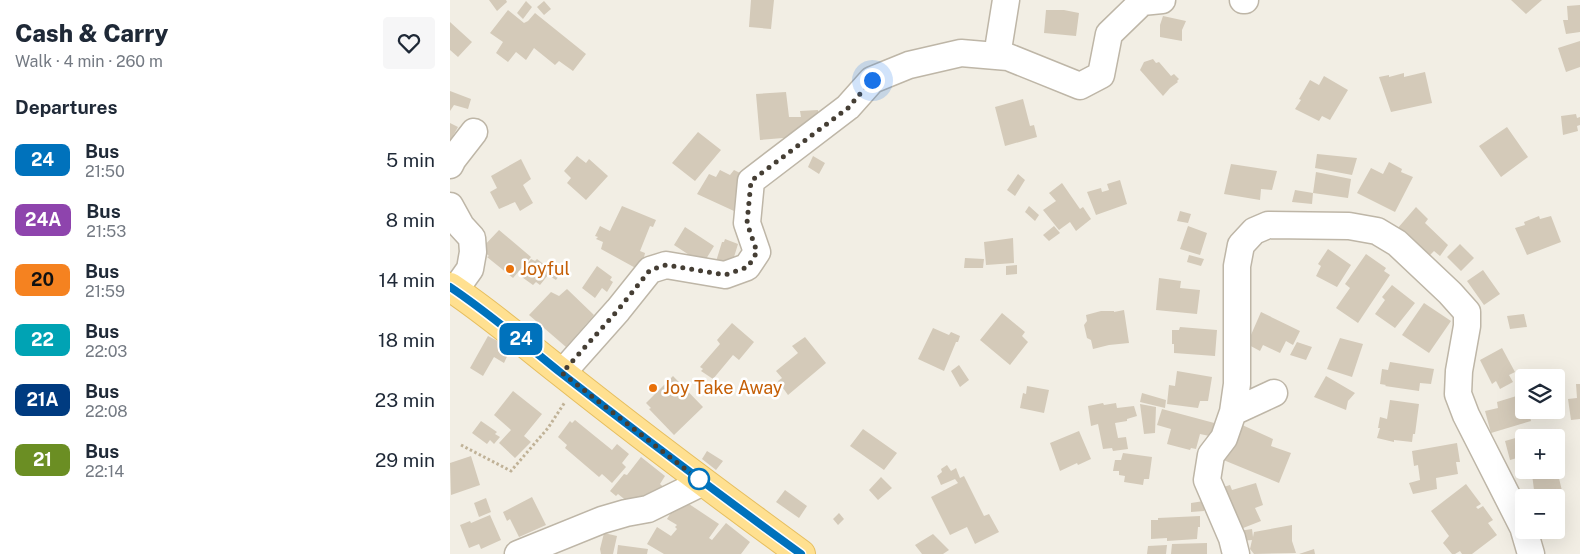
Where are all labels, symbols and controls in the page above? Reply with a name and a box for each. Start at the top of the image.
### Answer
button: heart [383,17,435,69]
text: Cash & Carry [15,19,168,47]
text: Walk · 4 min · 260 m [15,52,163,71]
your location [860,68,885,93]
text: Departures [15,96,118,118]
text: Bus [85,140,119,162]
text: 24 [31,149,54,170]
text: 5 min [386,149,435,171]
text: 21:50 [85,162,125,181]
text: Bus [86,200,121,222]
text: 24A [25,209,61,230]
text: 8 min [386,209,435,231]
text: 21:53 [86,222,126,241]
place label: Joyful [520,258,570,279]
text: Bus [85,260,119,282]
marker: Joyful [504,263,516,275]
text: 20 [31,269,54,290]
text: 14 min [378,269,435,291]
text: 21:59 [85,282,125,301]
text: Bus [85,320,119,342]
line badge: 24 [498,323,544,355]
text: 24 [509,328,533,349]
text: 22 [31,329,54,350]
text: 18 min [378,329,435,351]
text: 22:03 [85,342,127,361]
map controls [1515,369,1565,539]
button: layers [1515,369,1565,419]
place label: Joy Take Away [663,377,783,398]
text: Bus [85,380,119,402]
marker: Joy Take Away [647,382,659,394]
text: 21A [26,389,59,410]
text: 23 min [375,389,435,411]
text: 22:08 [85,402,128,421]
button: + [1515,429,1565,479]
text: Bus [85,440,119,462]
text: 21 [33,449,52,470]
text: 29 min [375,449,435,471]
text: 22:14 [85,462,124,481]
unlabelled marker [688,468,710,490]
button: − [1515,489,1565,539]

